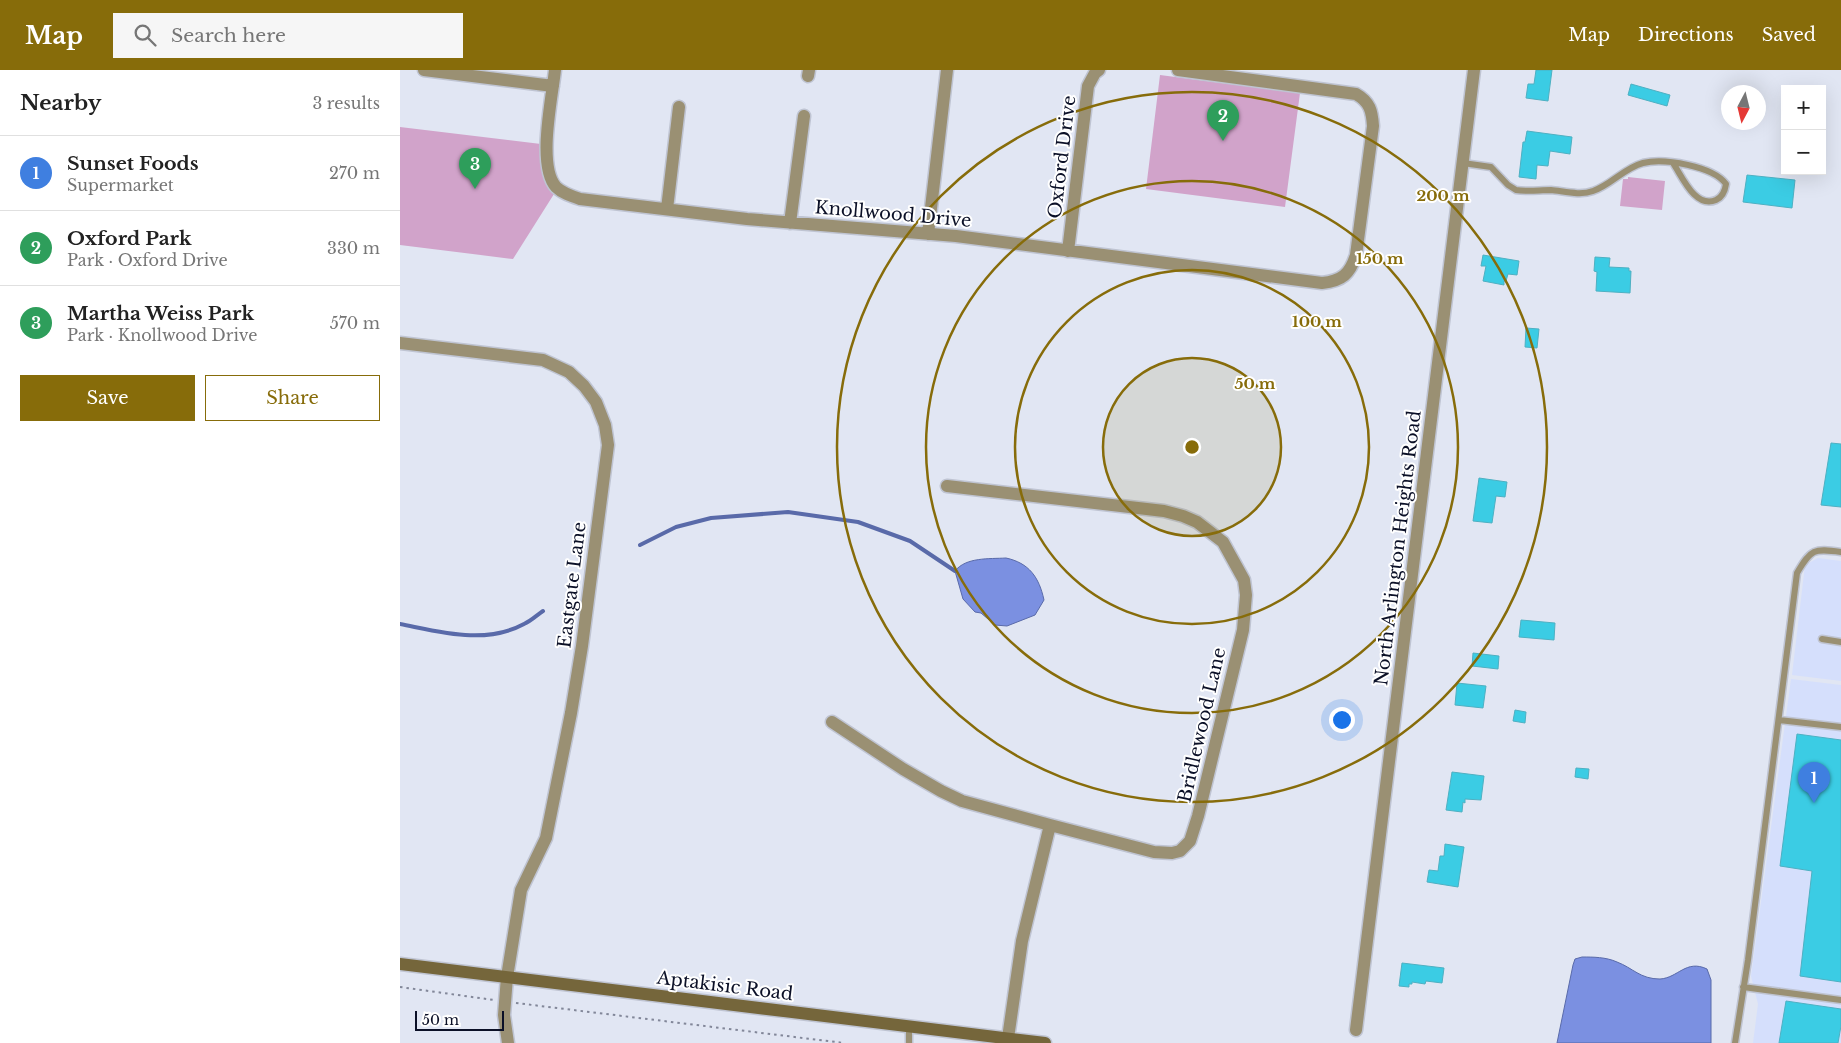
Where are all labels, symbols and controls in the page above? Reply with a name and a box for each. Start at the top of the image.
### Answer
search box [113,13,463,58]
text: Map [25,21,83,50]
icon: search [131,21,159,49]
text: Search here [171,24,286,47]
text: Map [1568,24,1610,46]
text: Directions [1638,24,1734,46]
text: Saved [1762,24,1816,46]
north arrow [1721,85,1766,130]
map controls [1781,85,1826,175]
button: + [1781,85,1826,130]
text: Nearby [20,90,101,116]
text: 3 results [312,93,380,113]
street label: Oxford Drive [1044,94,1080,220]
pin: 2 [1207,100,1239,141]
button: − [1781,130,1826,175]
pin: 3 [459,148,491,189]
text: Sunset Foods [67,152,199,175]
text: 1 [33,163,39,183]
text: 270 m [329,163,380,183]
text: Supermarket [67,175,174,195]
text: 200 m [1417,186,1470,205]
street label: Knollwood Drive [814,196,972,232]
text: Oxford Park [67,227,192,250]
text: 2 [31,238,41,258]
text: 330 m [327,238,380,258]
text: 150 m [1356,249,1404,268]
text: Park · Oxford Drive [67,250,228,270]
text: Martha Weiss Park [67,302,254,325]
text: 100 m [1292,312,1342,331]
text: 3 [31,313,41,333]
text: 570 m [330,313,380,333]
text: Park · Knollwood Drive [67,325,257,345]
text: 50 m [1235,374,1276,393]
button: Save [20,375,195,421]
button: Share [205,375,380,421]
street label: North Arlington Heights Road [1370,409,1426,687]
centre of rings [1183,438,1201,456]
street label: Eastgate Lane [553,521,591,649]
street label: Bridlewood Lane [1173,645,1231,805]
your location [1329,707,1355,733]
pin: 1 [1798,762,1830,803]
street label: Aptakisic Road [655,967,794,1005]
scale bar [415,1008,504,1031]
text: 50 m [422,1011,459,1029]

